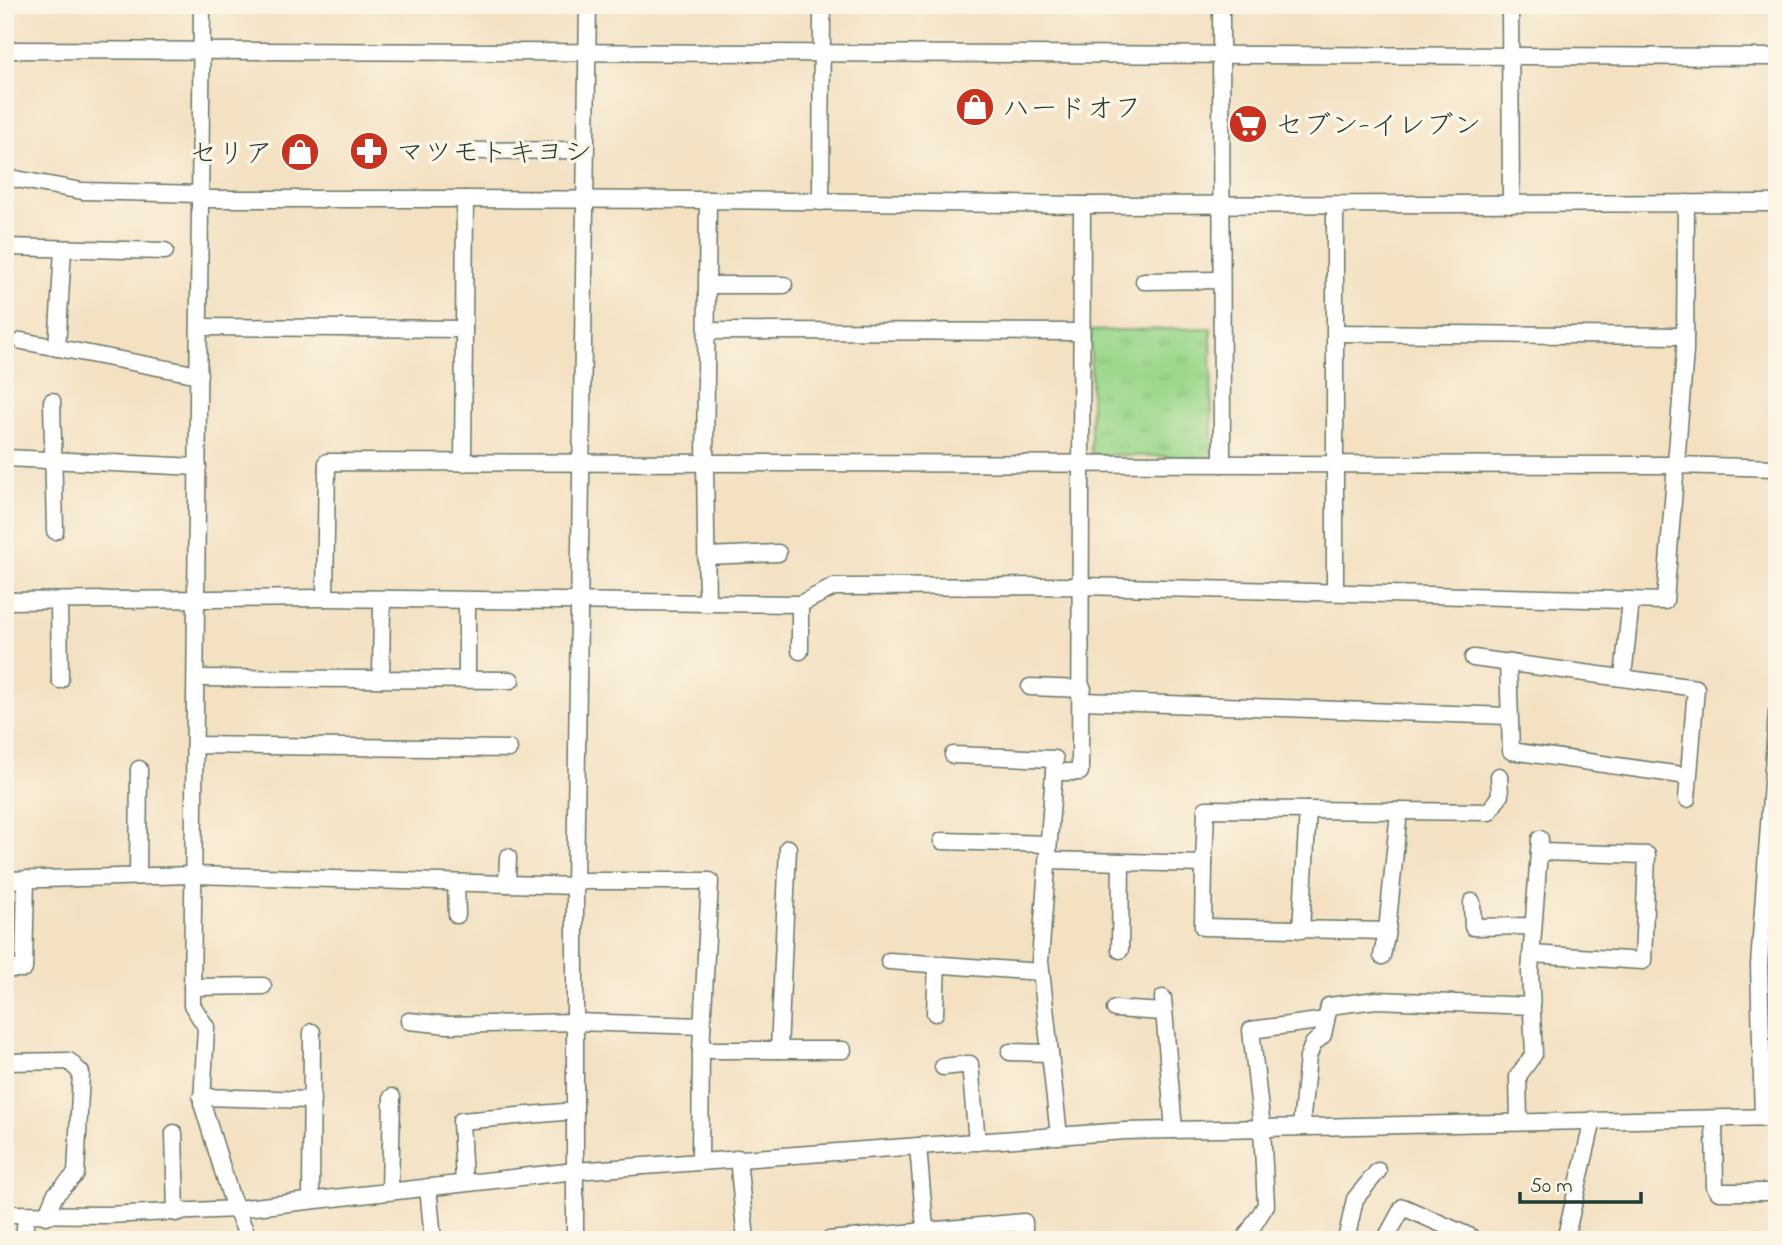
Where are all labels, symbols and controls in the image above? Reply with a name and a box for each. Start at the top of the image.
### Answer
shop icon: ハードオフ [954,86,996,128]
place label: ハードオフ [1002,90,1142,131]
supermarket icon: セブン-イレブン [1227,103,1269,145]
place label: セブン-イレブン [1275,107,1482,148]
pharmacy icon: マツモトキヨシ [348,130,390,172]
shop icon: セリア [279,131,321,173]
place label: マツモトキヨシ [396,134,592,175]
place label: セリア [189,135,273,176]
scale bar [1520,1161,1640,1205]
text: 50 m [1530,1172,1573,1202]

